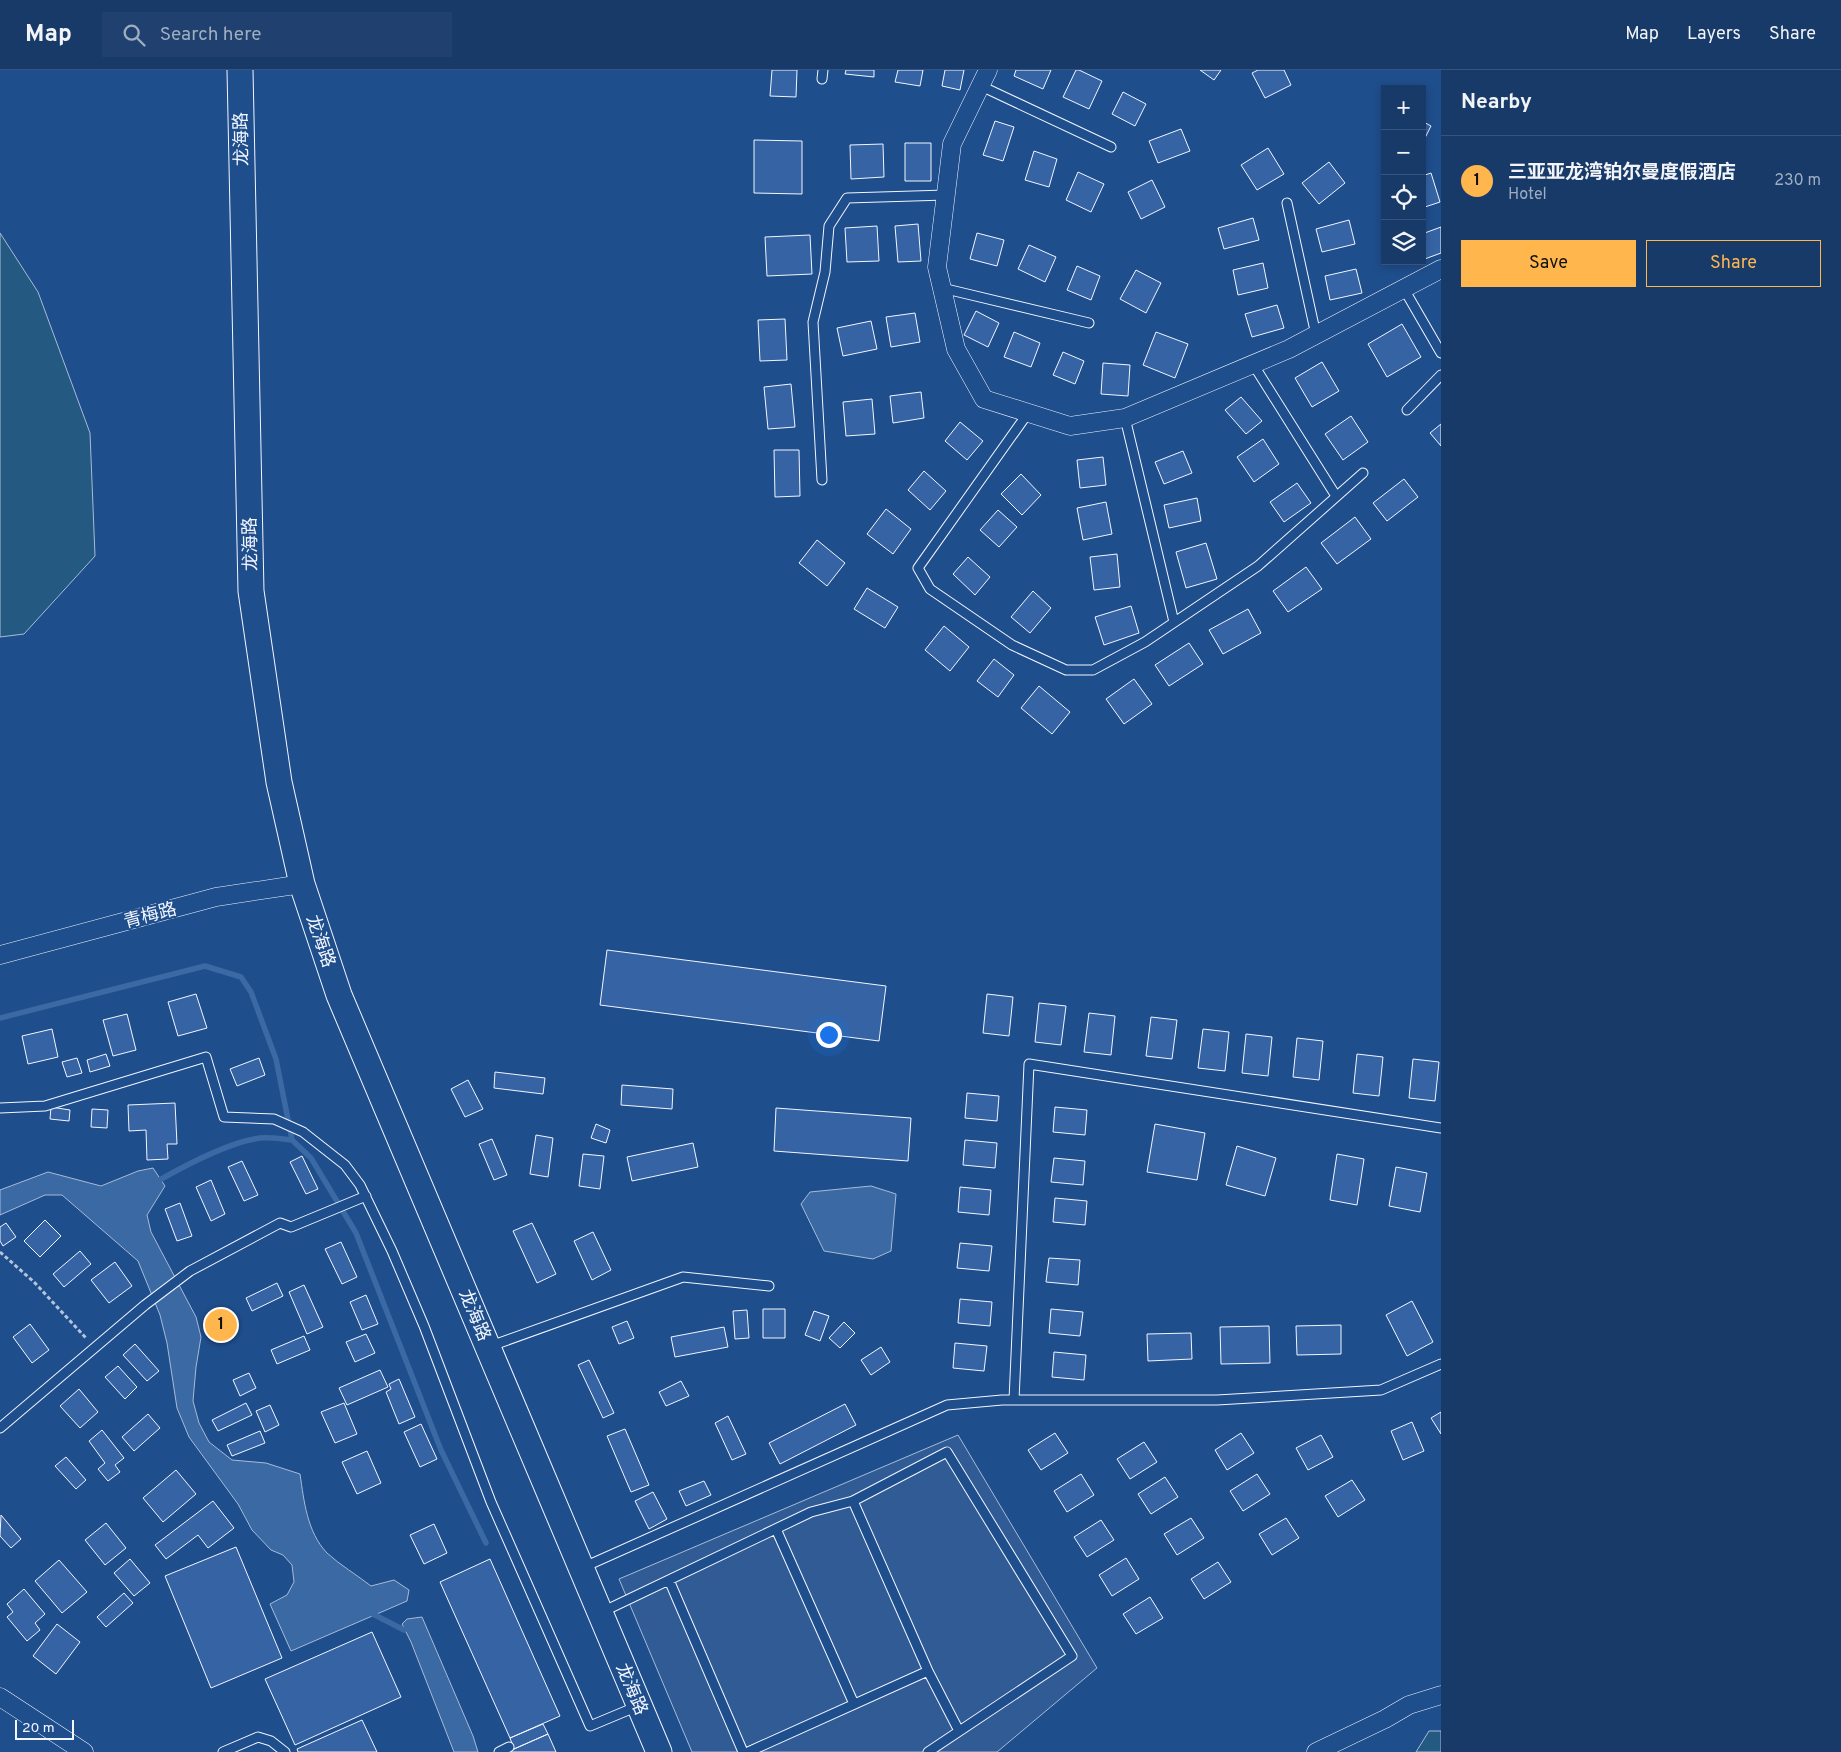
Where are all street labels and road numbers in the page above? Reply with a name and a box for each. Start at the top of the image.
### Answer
street label: 龙海路 [231,112,254,166]
street label: 龙海路 [240,517,263,571]
street label: 青梅路 [121,898,179,935]
street label: 龙海路 [300,912,339,971]
street label: 龙海路 [452,1286,495,1345]
street label: 龙海路 [609,1660,652,1719]

